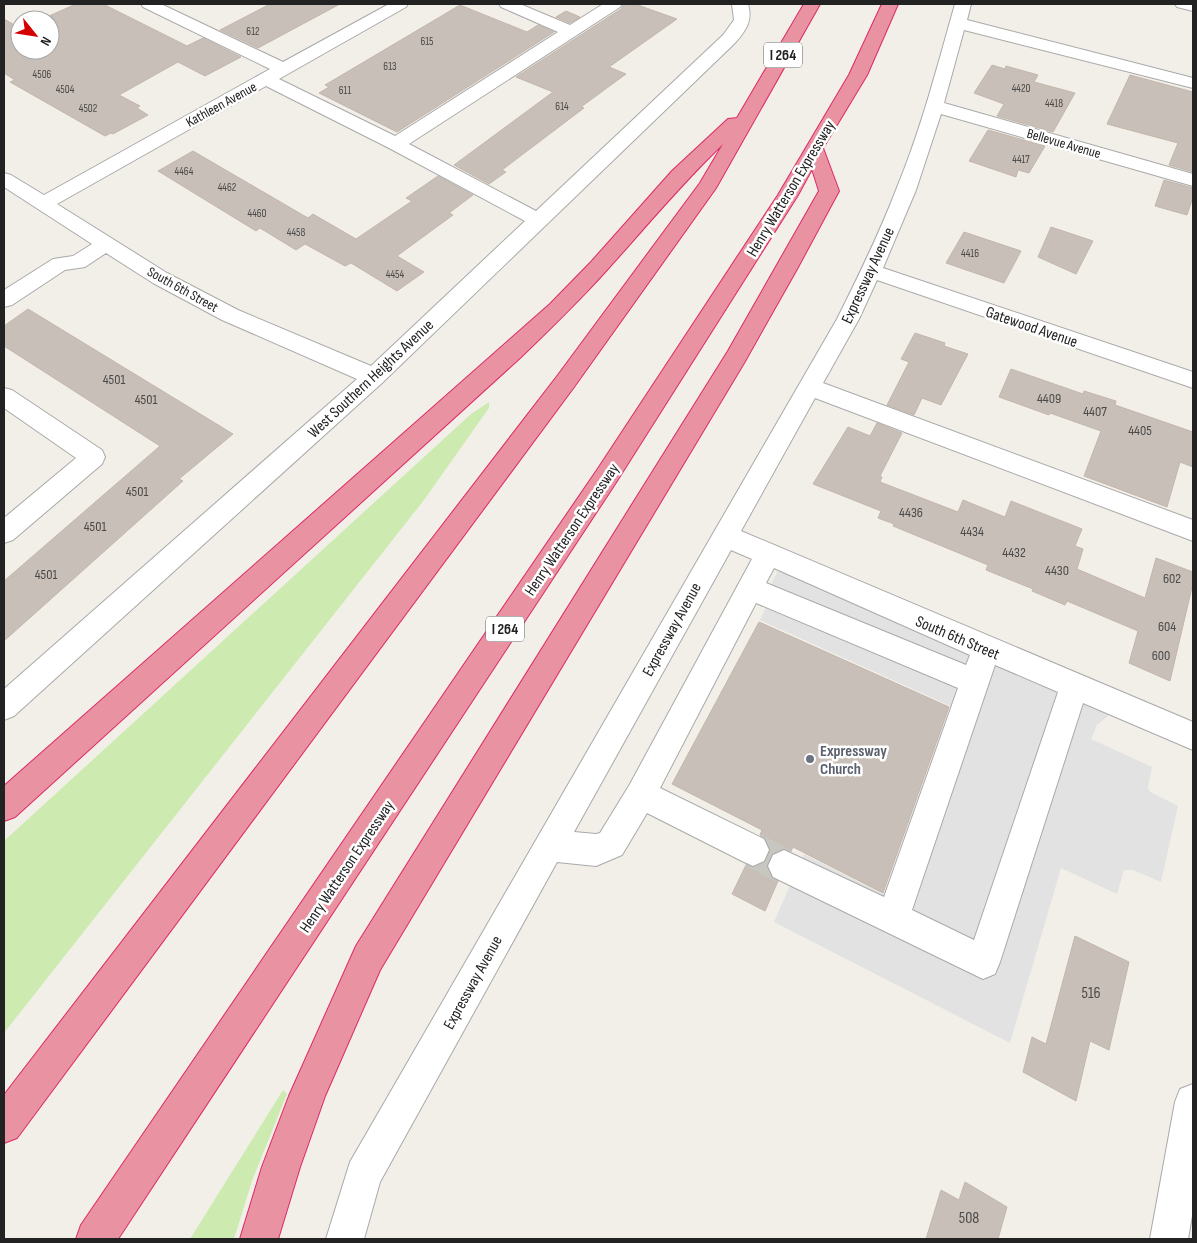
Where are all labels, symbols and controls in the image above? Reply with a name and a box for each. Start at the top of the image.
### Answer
north arrow [10,10,60,60]
house number: 612 [246,25,260,38]
text: N [37,34,55,49]
house number: 615 [420,35,434,48]
road number: I 264 [764,42,802,68]
house number: 613 [383,60,397,73]
house number: 4506 [33,68,52,81]
street label: Kathleen Avenue [183,78,260,131]
house number: 4420 [1012,82,1030,95]
house number: 4504 [56,83,75,96]
house number: 611 [339,84,351,97]
house number: 4418 [1045,97,1063,110]
house number: 614 [555,100,569,113]
house number: 4502 [79,102,98,115]
street label: Henry Watterson Expressway [743,117,839,260]
street label: Bellevue Avenue [1025,125,1103,162]
house number: 4417 [1012,153,1030,166]
house number: 4464 [175,165,194,178]
house number: 4462 [218,181,237,194]
house number: 4460 [248,207,267,220]
street label: Expressway Avenue [838,225,899,327]
house number: 4458 [287,226,305,239]
house number: 4416 [961,247,979,260]
street label: South 6th Street [144,263,221,316]
house number: 4454 [386,268,405,281]
street label: Gatewood Avenue [983,303,1080,352]
street label: West Southern Heights Avenue [304,316,438,442]
house number: 4501 [103,371,125,388]
house number: 4409 [1037,390,1061,407]
house number: 4501 [135,391,157,408]
house number: 4407 [1083,403,1107,420]
house number: 4405 [1128,422,1152,439]
street label: Henry Watterson Expressway [521,460,624,600]
house number: 4501 [126,483,148,500]
house number: 4436 [899,504,923,521]
house number: 4501 [84,518,106,535]
house number: 4434 [960,523,984,540]
house number: 4432 [1002,544,1026,561]
house number: 4430 [1045,562,1069,579]
house number: 4501 [35,566,57,583]
house number: 602 [1163,570,1181,587]
street label: Expressway Avenue [639,580,706,680]
street label: South 6th Street [913,612,1002,665]
road number: I 264 [486,616,524,642]
house number: 604 [1158,618,1176,635]
house number: 600 [1152,647,1170,664]
place label: Expressway Church [820,742,887,779]
marker: Expressway Church [804,753,816,765]
street label: Henry Watterson Expressway [296,797,399,937]
street label: Expressway Avenue [440,933,507,1033]
house number: 516 [1081,984,1101,1003]
house number: 508 [959,1209,979,1228]

